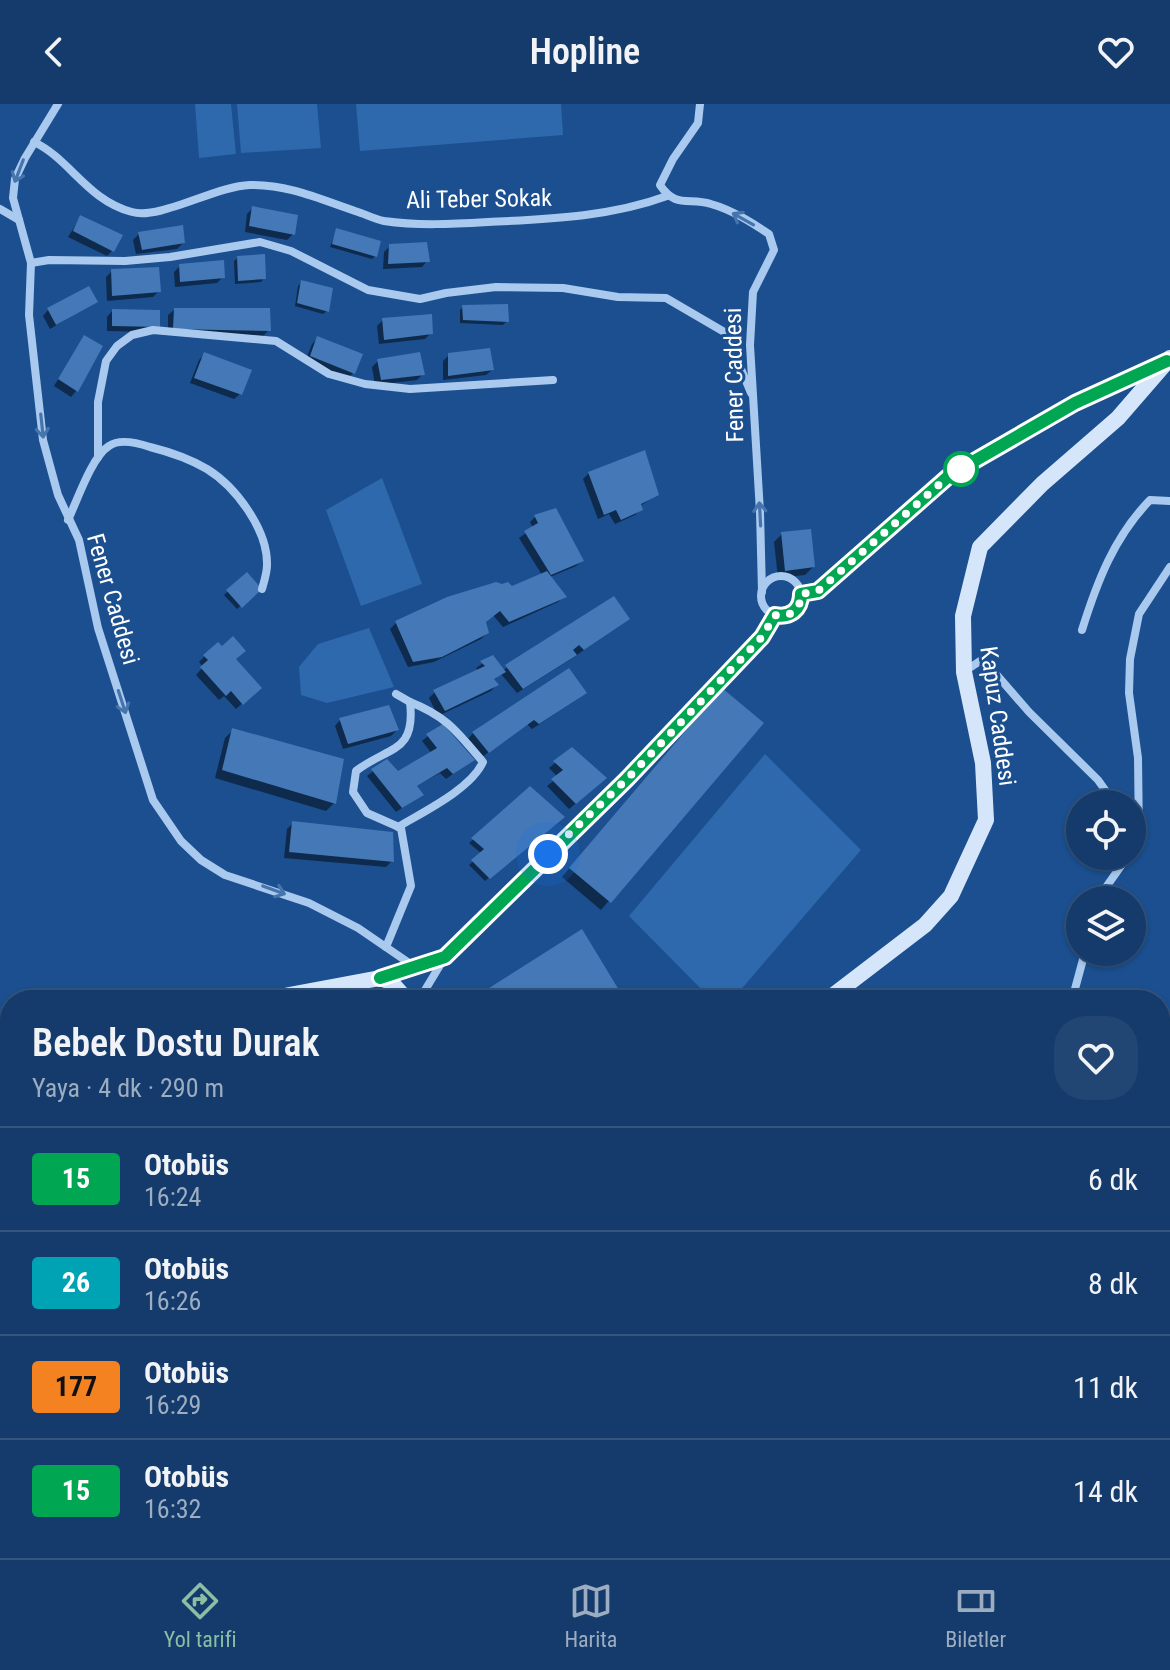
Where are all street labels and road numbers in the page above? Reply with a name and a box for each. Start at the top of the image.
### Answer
street label: Ali Teber Sokak [406,184,552,214]
street label: Fener Caddesi [719,307,749,443]
street label: Fener Caddesi [81,530,145,668]
street label: Kapuz Caddesi [974,644,1022,788]

